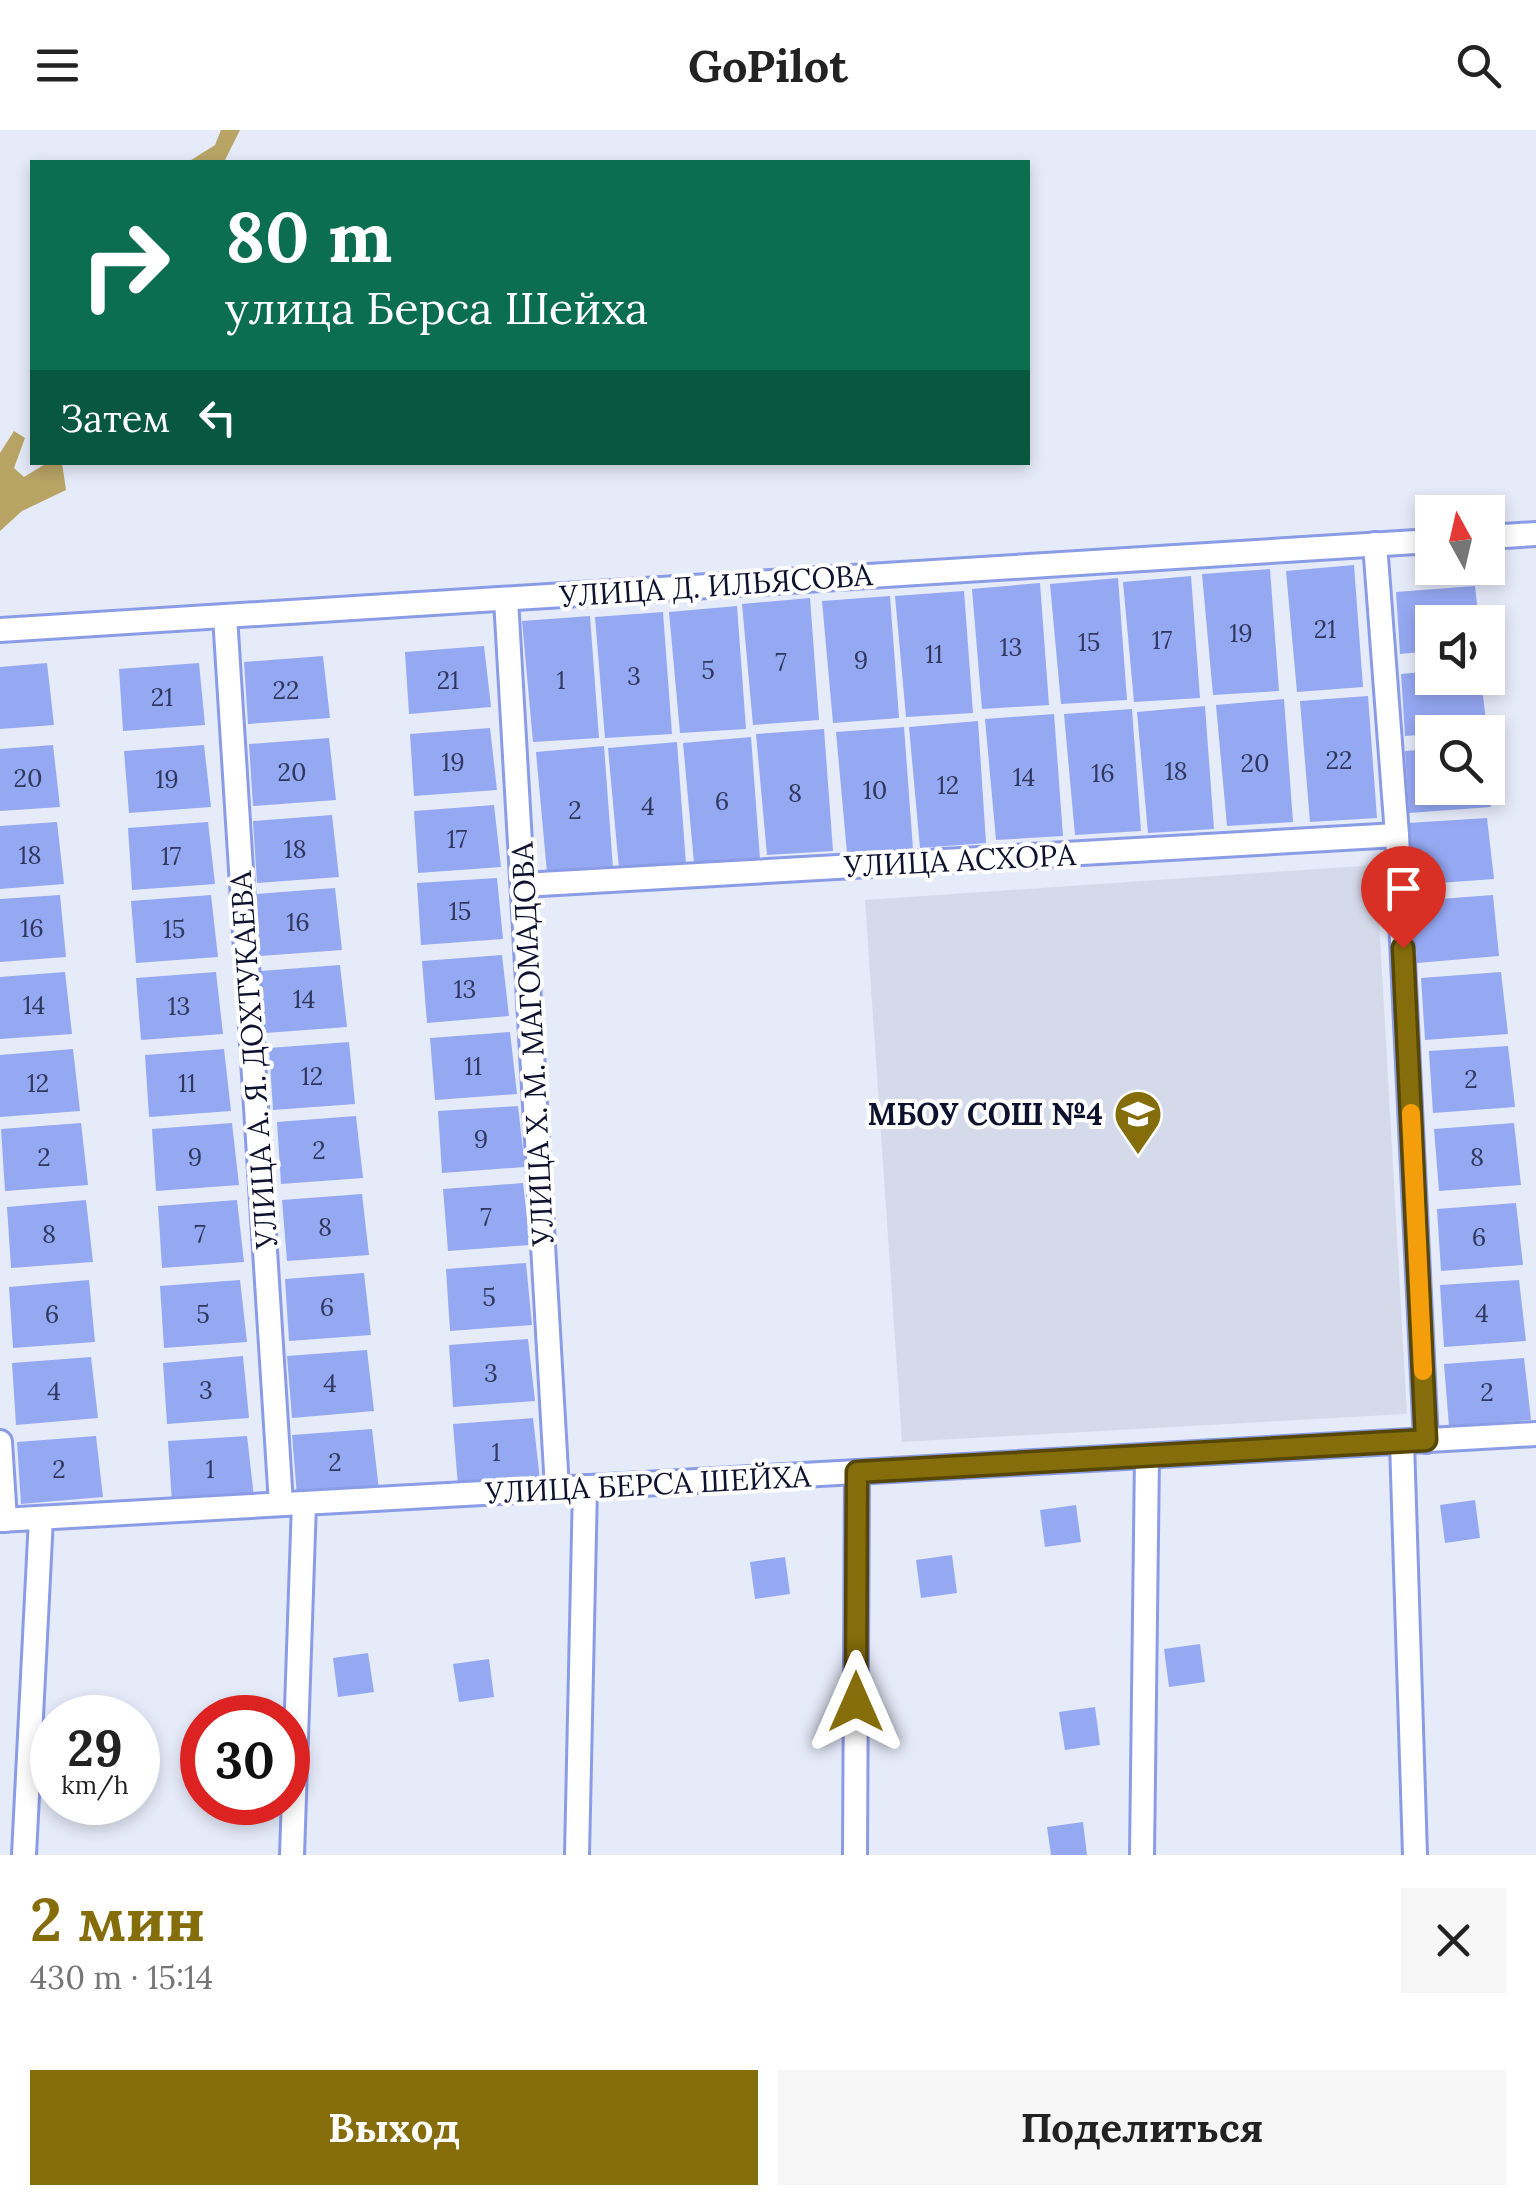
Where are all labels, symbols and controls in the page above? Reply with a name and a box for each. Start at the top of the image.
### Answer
text: GoPilot [688,37,848,94]
icon: menu [30,38,85,93]
icon: search [1451,38,1506,93]
text: 80 m [225,192,392,281]
icon: right [60,200,190,330]
text: улица Берса Шейха [225,279,648,336]
icon: left [190,390,245,445]
text: Затем [60,394,170,442]
north arrow [1415,495,1505,585]
map controls [1415,495,1505,805]
street label: УЛИЦА Д. ИЛЬЯСОВА [557,555,875,615]
button: sound [1415,605,1505,695]
house number: 21 [1314,613,1336,645]
house number: 19 [1229,617,1253,649]
house number: 17 [1152,624,1173,656]
house number: 15 [1078,626,1100,658]
house number: 13 [999,631,1023,663]
house number: 11 [925,638,943,670]
house number: 9 [854,644,868,676]
house number: 7 [775,646,787,678]
house number: 5 [701,654,715,686]
house number: 3 [627,660,641,692]
house number: 21 [437,664,459,696]
house number: 1 [556,664,566,696]
house number: 22 [273,674,299,706]
house number: 21 [151,681,173,713]
button: search [1415,715,1505,805]
house number: 22 [1326,744,1352,776]
house number: 19 [441,746,465,778]
house number: 20 [1241,747,1269,779]
house number: 18 [1164,755,1188,787]
house number: 20 [278,756,306,788]
house number: 16 [1091,757,1115,789]
house number: 14 [1013,761,1035,793]
house number: 20 [14,762,42,794]
house number: 19 [155,763,179,795]
house number: 12 [937,769,959,801]
house number: 10 [863,774,887,806]
house number: 8 [788,777,802,809]
house number: 6 [715,785,729,817]
house number: 4 [641,790,655,822]
house number: 2 [568,794,582,826]
house number: 17 [447,823,468,855]
house number: 18 [283,833,307,865]
street label: УЛИЦА АСХОРА [842,835,1078,885]
house number: 18 [18,839,42,871]
house number: 17 [161,840,182,872]
street label: УЛИЦА Х. М. МАГОМАДОВА [502,840,562,1248]
pin [1361,846,1446,949]
icon: arrive [1376,861,1431,916]
street label: УЛИЦА А. Я. ДОХТУКАЕВА [221,869,285,1251]
house number: 15 [449,895,471,927]
house number: 16 [286,906,310,938]
house number: 16 [20,912,44,944]
house number: 15 [163,913,185,945]
house number: 13 [453,973,477,1005]
house number: 14 [293,983,315,1015]
house number: 14 [23,989,45,1021]
house number: 13 [167,990,191,1022]
house number: 11 [464,1050,482,1082]
house number: 12 [301,1060,323,1092]
house number: 2 [1464,1063,1478,1095]
house number: 12 [27,1067,49,1099]
house number: 11 [178,1067,196,1099]
school or university icon: МБОУ СОШ №4 [1112,1088,1164,1156]
place label: МБОУ СОШ №4 [867,1095,1103,1133]
house number: 9 [474,1123,488,1155]
house number: 2 [312,1134,326,1166]
house number: 2 [37,1141,51,1173]
house number: 9 [188,1141,202,1173]
house number: 8 [1470,1141,1484,1173]
house number: 7 [480,1201,492,1233]
house number: 8 [318,1211,332,1243]
house number: 8 [42,1218,56,1250]
house number: 7 [194,1218,206,1250]
house number: 6 [1472,1221,1486,1253]
house number: 5 [482,1281,496,1313]
house number: 6 [320,1291,334,1323]
house number: 4 [1475,1297,1489,1329]
house number: 6 [45,1298,59,1330]
house number: 5 [196,1298,210,1330]
house number: 3 [484,1357,498,1389]
house number: 4 [323,1367,337,1399]
house number: 3 [199,1374,213,1406]
house number: 4 [47,1375,61,1407]
house number: 2 [1480,1376,1494,1408]
house number: 1 [491,1436,501,1468]
house number: 2 [328,1446,342,1478]
house number: 2 [52,1453,66,1485]
house number: 1 [205,1453,215,1485]
street label: УЛИЦА БЕРСА ШЕЙХА [483,1456,813,1512]
position arrow [804,1650,908,1754]
speed limit sign: 30 [180,1695,310,1825]
text: 29 [67,1716,123,1780]
text: km/h [61,1769,129,1801]
text: 2 мин [30,1881,205,1957]
button: close [1401,1888,1506,1993]
text: 430 m · 15:14 [30,1957,213,1998]
button: Выход [30,2070,758,2185]
button: Поделиться [778,2070,1506,2185]

